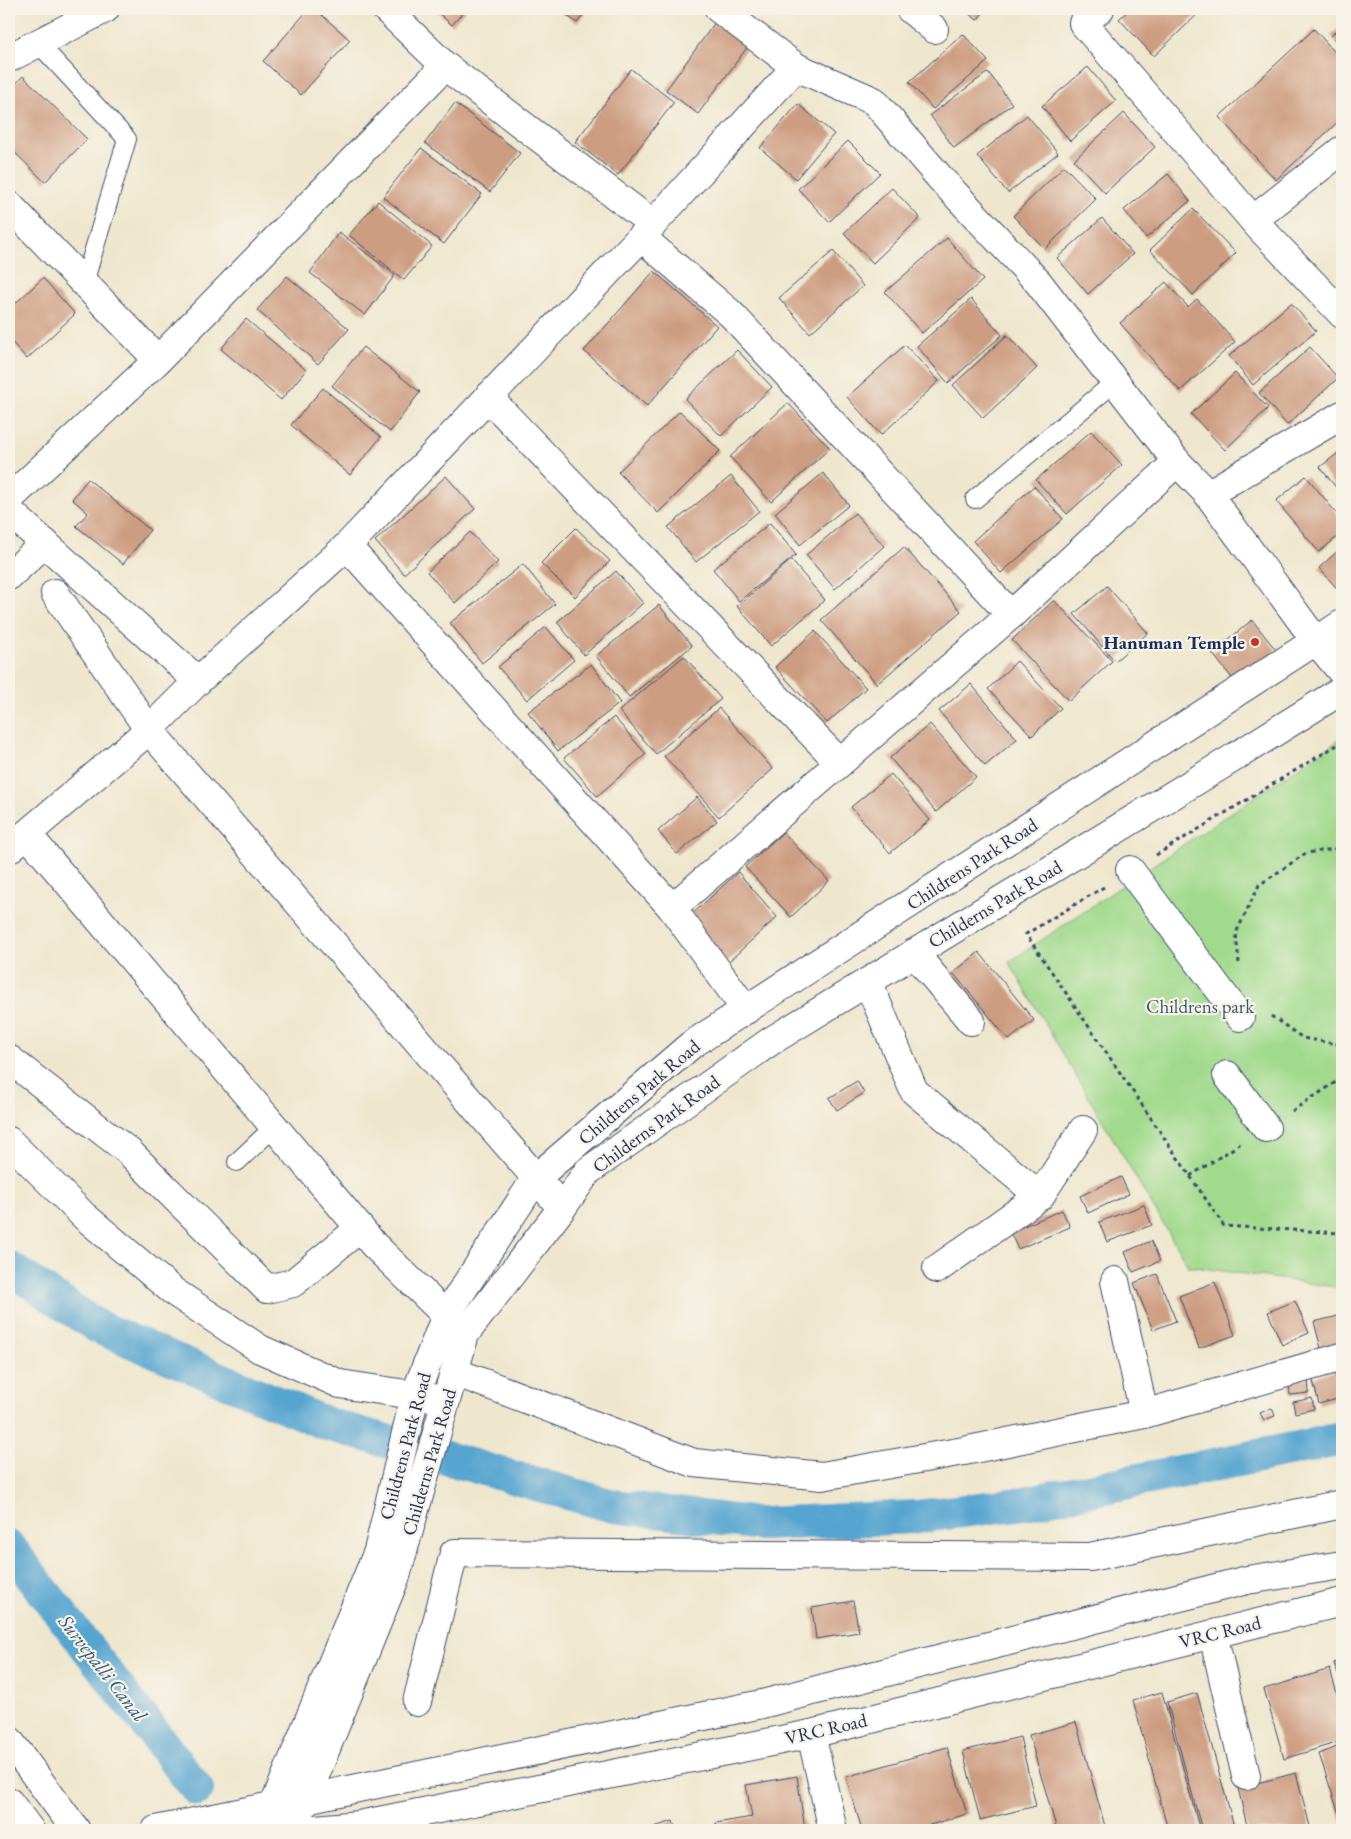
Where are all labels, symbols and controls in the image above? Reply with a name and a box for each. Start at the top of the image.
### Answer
place label: Hanuman Temple [1103,630,1245,655]
marker: Hanuman Temple [1249,636,1261,648]
street label: Childrens Park Road [902,812,1043,916]
street label: Childerns Park Road [924,854,1067,954]
park label: Childrens park [1146,994,1255,1019]
street label: Childrens Park Road [573,1033,705,1150]
street label: Childerns Park Road [587,1069,725,1179]
street label: Childrens Park Road [373,1369,437,1523]
street label: Childerns Park Road [396,1385,462,1538]
water label: Survepalli Canal [53,1608,154,1728]
street label: VRC Road [1177,1610,1264,1654]
street label: VRC Road [783,1707,870,1751]

